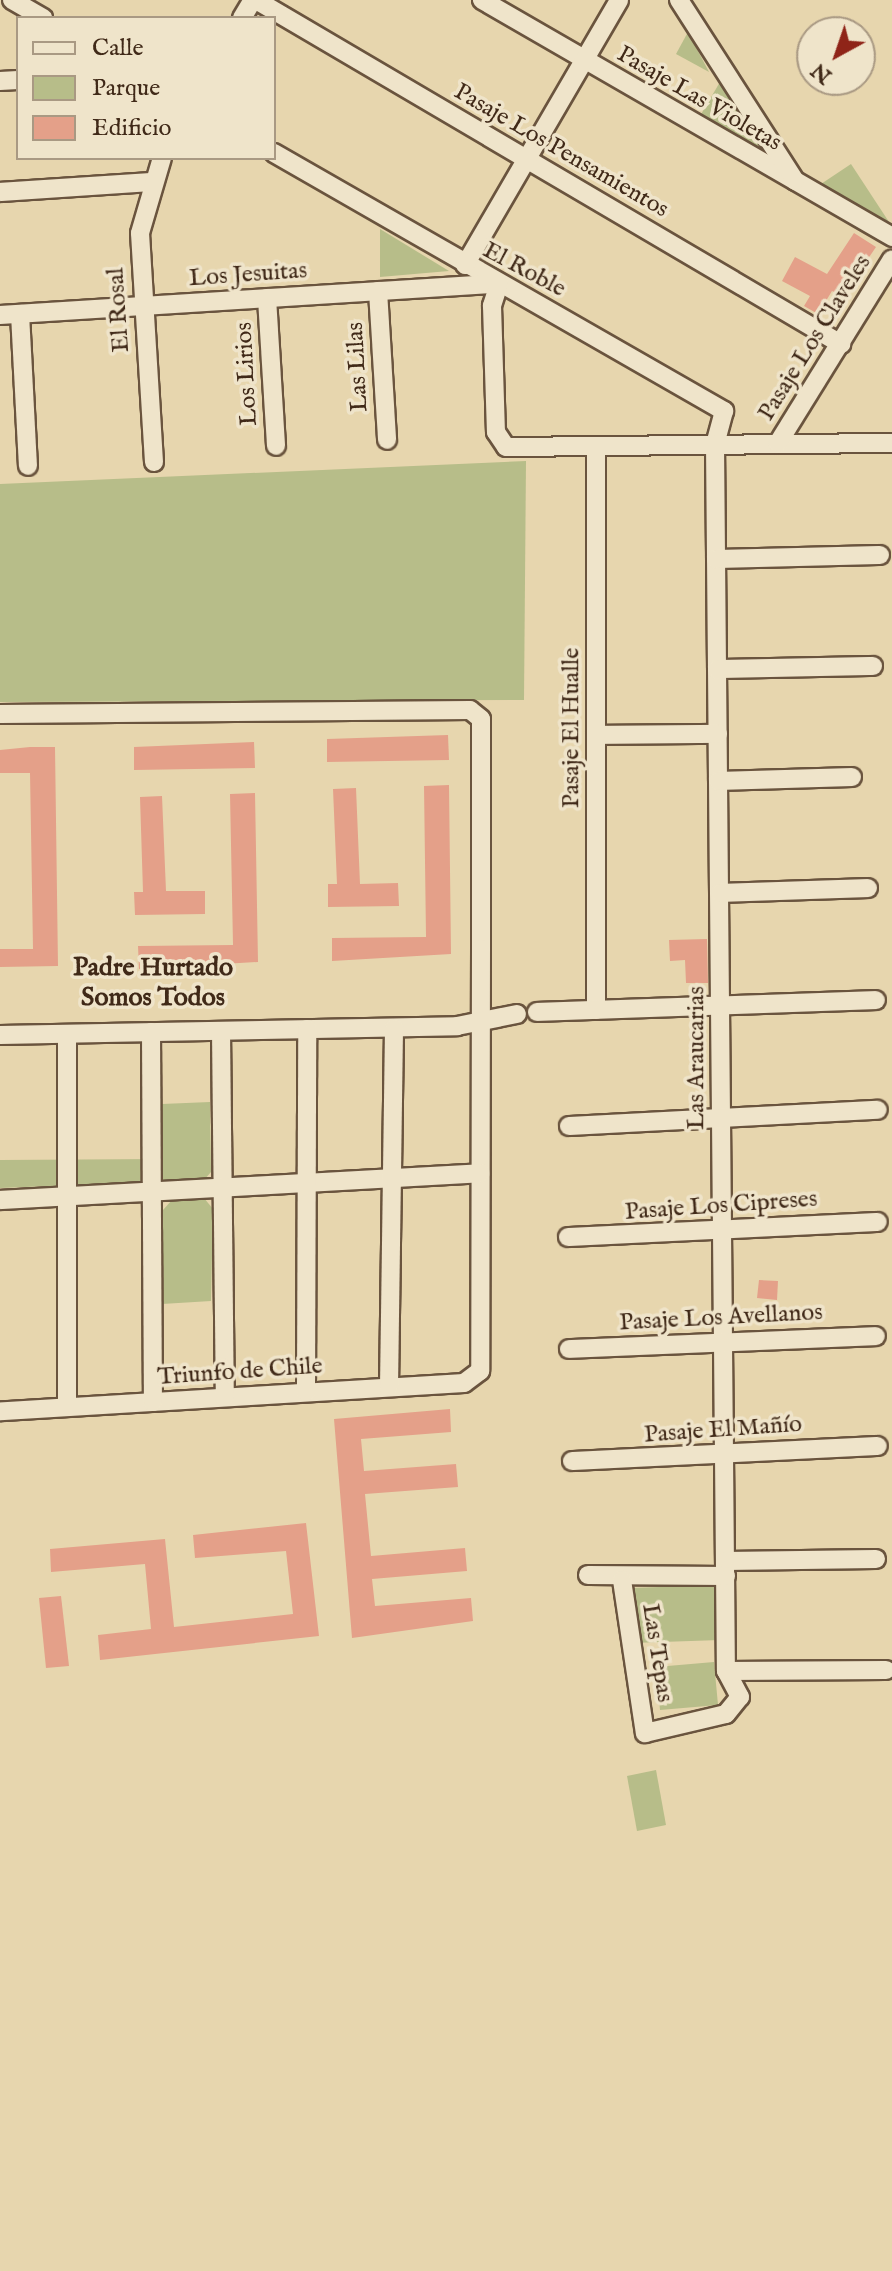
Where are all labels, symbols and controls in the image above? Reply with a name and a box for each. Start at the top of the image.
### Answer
legend [16,16,276,160]
north arrow [796,16,876,96]
text: Calle [92,33,144,64]
street label: Pasaje Las Violetas [612,40,786,158]
text: N [806,56,838,90]
text: Parque [92,73,160,104]
street label: Pasaje Los Pensamientos [449,78,673,224]
text: Edificio [92,113,171,144]
street label: El Roble [478,236,570,304]
street label: Pasaje Los Claveles [752,250,878,426]
street label: Los Jesuitas [188,257,308,293]
street label: El Rosal [102,267,136,353]
street label: Los Lirios [230,321,264,427]
street label: Las Lilas [341,321,375,413]
street label: Pasaje El Hualle [558,648,586,808]
district label: Padre Hurtado Somos Todos [73,952,233,1014]
street label: Las Araucarias [683,986,711,1130]
street label: Pasaje Los Cipreses [624,1185,818,1227]
street label: Pasaje Los Avellanos [619,1298,823,1338]
street label: Triunfo de Chile [156,1352,324,1392]
street label: Pasaje El Mañío [643,1410,803,1450]
street label: Las Tepas [635,1602,679,1704]

